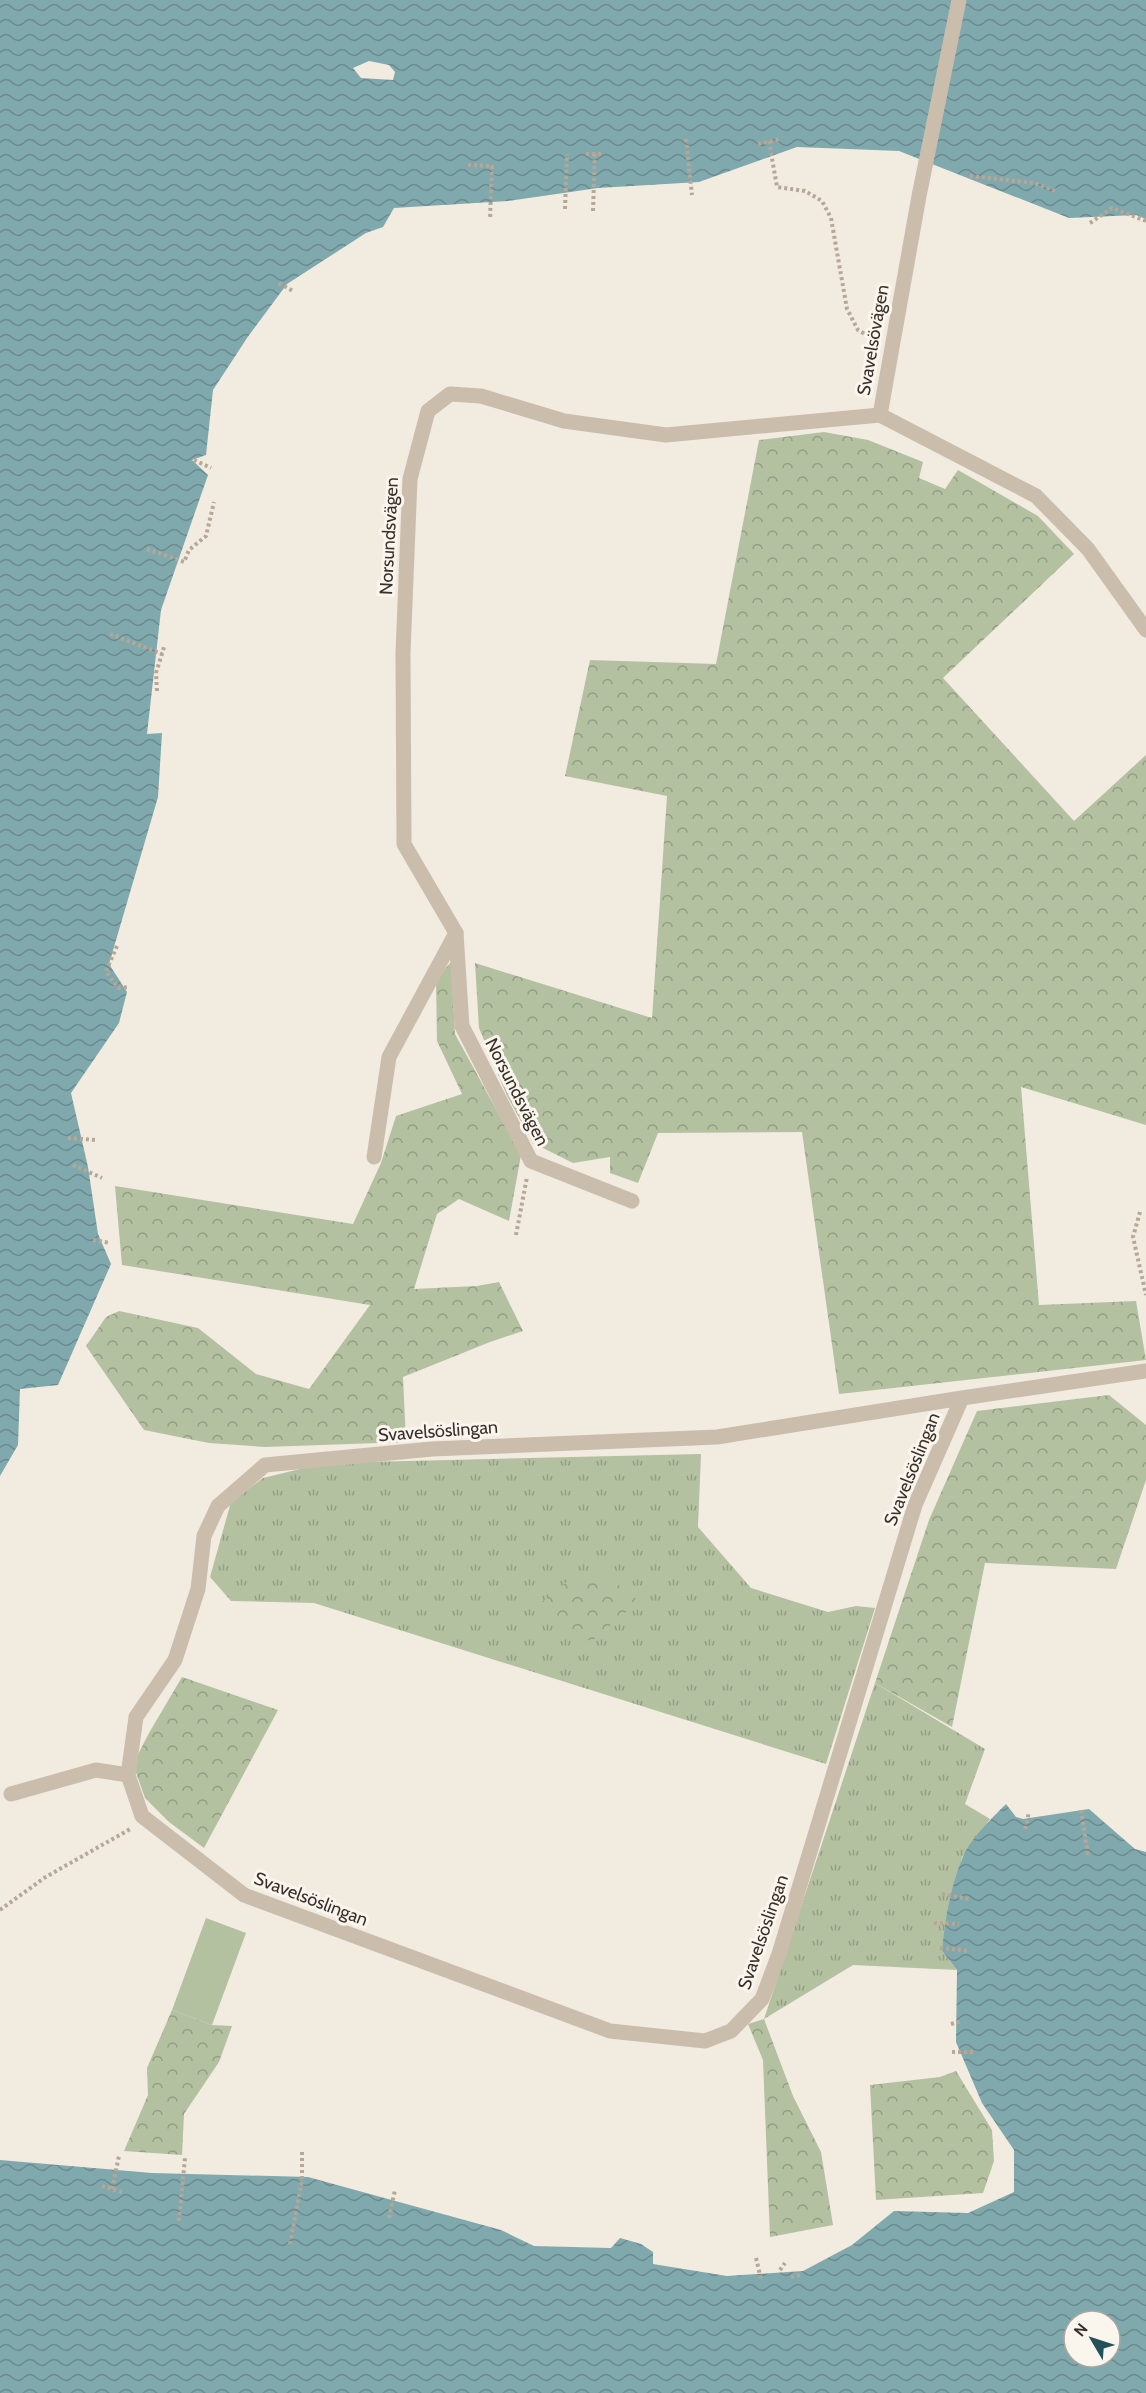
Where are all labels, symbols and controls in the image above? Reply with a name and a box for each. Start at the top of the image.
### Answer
street label: Svavelsövägen [852,283,894,397]
street label: Norsundsvägen [375,476,403,596]
street label: Norsundsvägen [480,1034,554,1150]
street label: Svavelsöslingan [879,1409,945,1529]
street label: Svavelsöslingan [377,1416,499,1446]
street label: Svavelsöslingan [251,1867,371,1931]
street label: Svavelsöslingan [733,1872,793,1992]
north arrow [1062,2309,1122,2369]
text: N [1070,2320,1092,2340]

